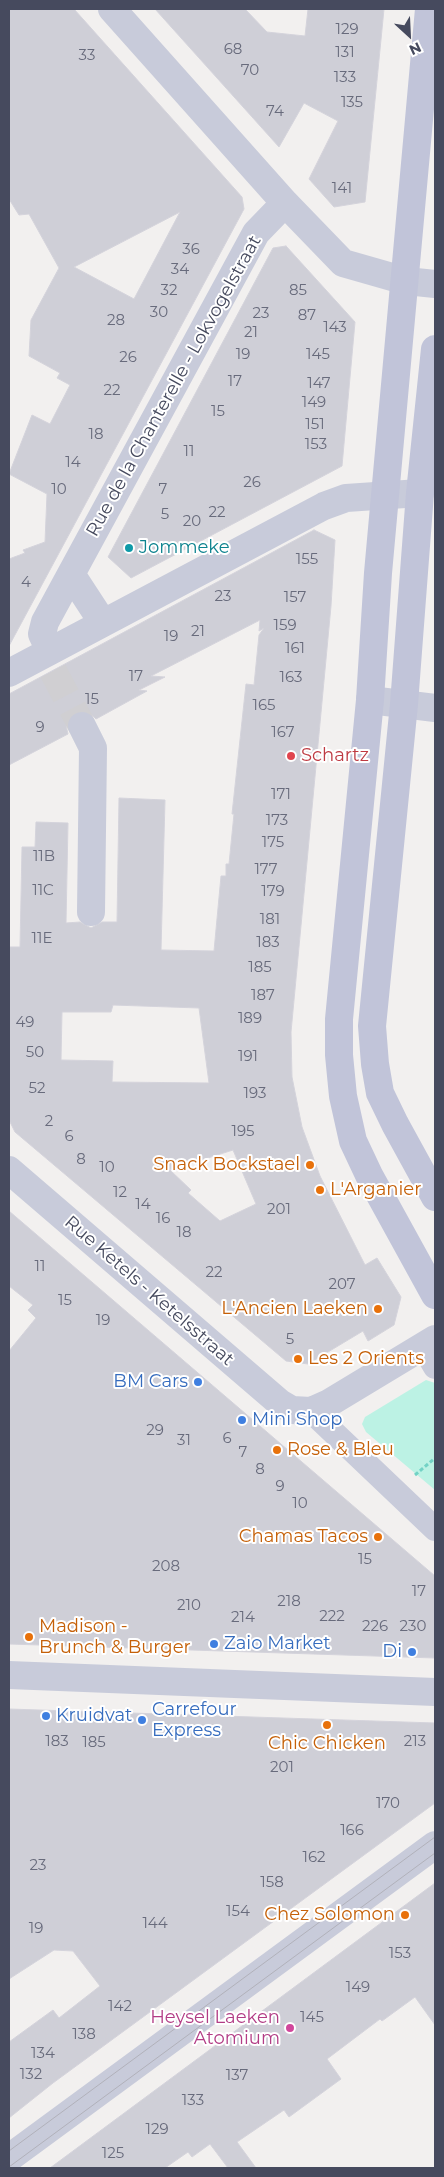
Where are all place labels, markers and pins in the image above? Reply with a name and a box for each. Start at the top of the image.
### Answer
place label: Jommeke [139,537,230,559]
marker: Jommeke [123,542,135,554]
place label: Schartz [301,745,369,767]
marker: Schartz [285,750,297,762]
place label: Snack Bockstael [153,1154,300,1176]
marker: Snack Bockstael [304,1159,316,1171]
place label: L'Arganier [330,1179,421,1201]
marker: L'Arganier [314,1184,326,1196]
place label: L'Ancien Laeken [221,1298,368,1320]
marker: L'Ancien Laeken [372,1303,384,1315]
place label: Les 2 Orients [308,1348,424,1370]
marker: Les 2 Orients [292,1353,304,1365]
place label: BM Cars [113,1371,188,1393]
marker: BM Cars [192,1376,204,1388]
place label: Mini Shop [252,1409,342,1431]
marker: Mini Shop [236,1414,248,1426]
place label: Rose & Bleu [287,1439,394,1461]
marker: Rose & Bleu [271,1444,283,1456]
place label: Chamas Tacos [239,1526,368,1548]
marker: Chamas Tacos [372,1531,384,1543]
place label: Madison - Brunch & Burger [39,1616,191,1658]
marker: Madison - Brunch & Burger [23,1631,35,1643]
place label: Zaio Market [224,1633,331,1655]
marker: Zaio Market [208,1638,220,1650]
place label: Di [382,1641,402,1663]
marker: Di [406,1646,418,1658]
place label: Carrefour Express [152,1699,237,1742]
place label: Kruidvat [56,1705,132,1727]
marker: Kruidvat [40,1710,52,1722]
marker: Carrefour Express [136,1714,148,1726]
marker: Chic Chicken [321,1719,333,1731]
place label: Chic Chicken [268,1733,386,1755]
place label: Chez Solomon [264,1904,395,1926]
marker: Chez Solomon [399,1909,411,1921]
place label: Heysel Laeken Atomium [150,2007,280,2050]
marker: Heysel Laeken Atomium [284,2022,296,2034]

